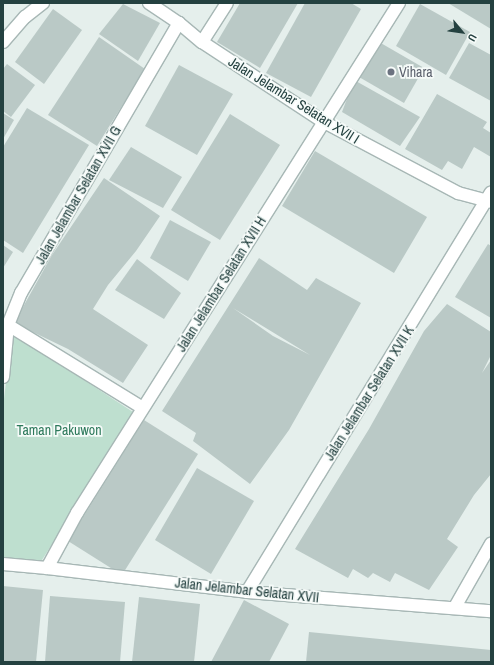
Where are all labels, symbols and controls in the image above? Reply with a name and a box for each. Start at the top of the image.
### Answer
north arrow [442,12,482,52]
text: U [465,32,480,44]
street label: Jalan Jelambar Selatan XVII I [225,53,363,147]
place label: Vihara [399,64,433,80]
marker: Vihara [386,67,396,77]
street label: Jalan Jelambar Selatan XVII G [31,123,125,267]
street label: Jalan Jelambar Selatan XVII H [172,213,270,355]
street label: Jalan Jelambar Selatan XVII K [321,323,417,463]
park label: Taman Pakuwon [16,422,102,438]
street label: Jalan Jelambar Selatan XVII [174,574,320,606]

